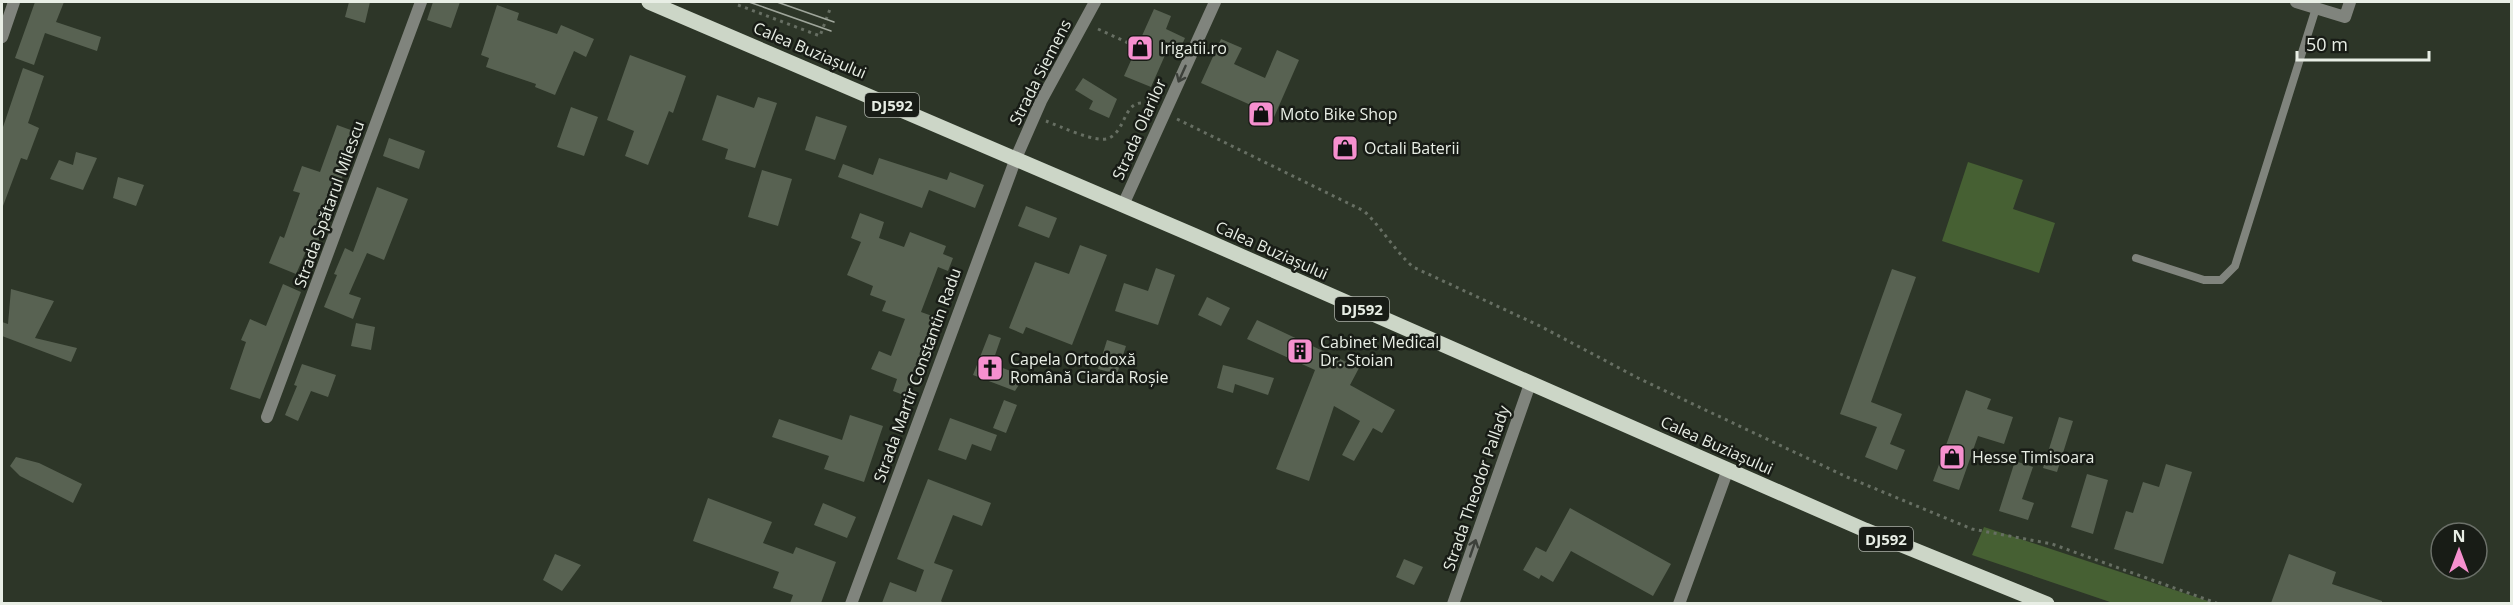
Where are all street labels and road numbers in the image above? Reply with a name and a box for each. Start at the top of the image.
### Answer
street label: Strada Siemens [1004,15,1076,129]
street label: Calea Buziașului [750,16,870,84]
street label: Strada Olarilor [1107,74,1171,183]
road number: DJ592 [865,93,919,117]
street label: Strada Spătarul Milescu [289,118,369,290]
street label: Calea Buziașului [1212,215,1332,285]
street label: Strada Martir Constantin Radu [868,265,966,485]
road number: DJ592 [1335,297,1389,321]
street label: Strada Theodor Pallady [1437,402,1515,574]
street label: Calea Buziașului [1657,410,1777,480]
road number: DJ592 [1859,527,1913,551]

